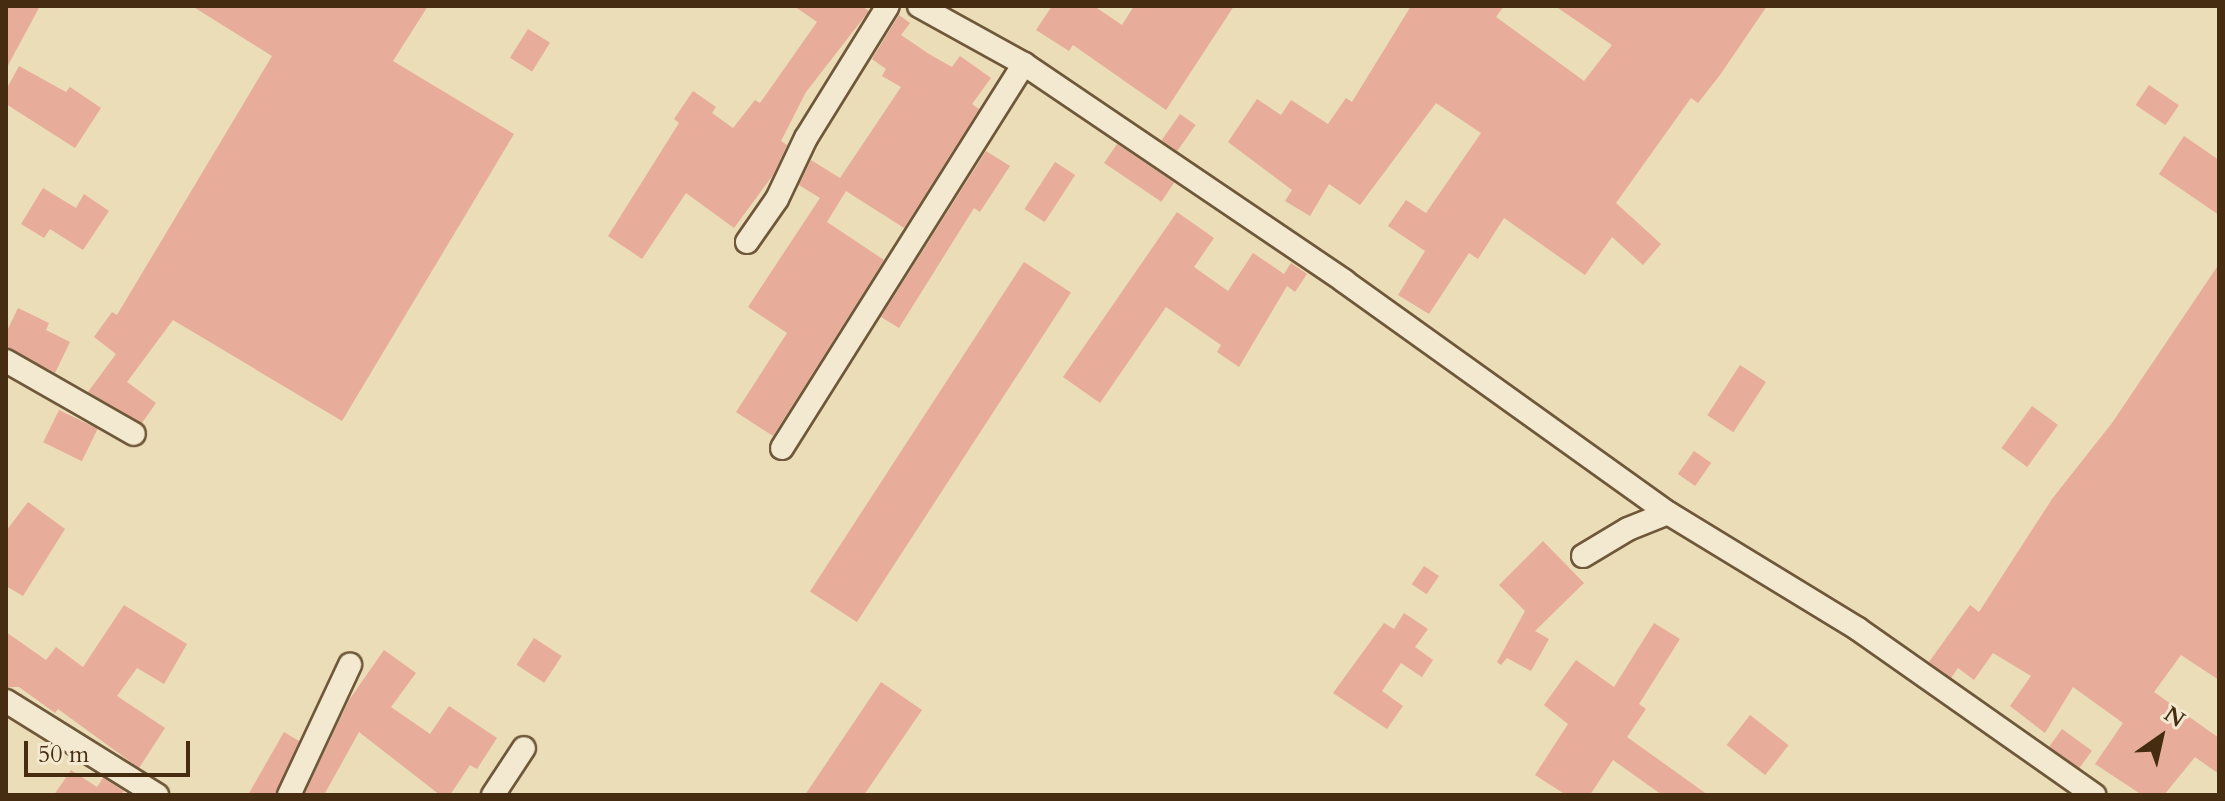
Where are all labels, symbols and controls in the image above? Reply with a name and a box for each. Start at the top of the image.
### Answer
north arrow [2121,697,2201,777]
text: N [2158,699,2191,735]
scale bar [28,725,194,775]
text: 50 m [38,738,89,771]

